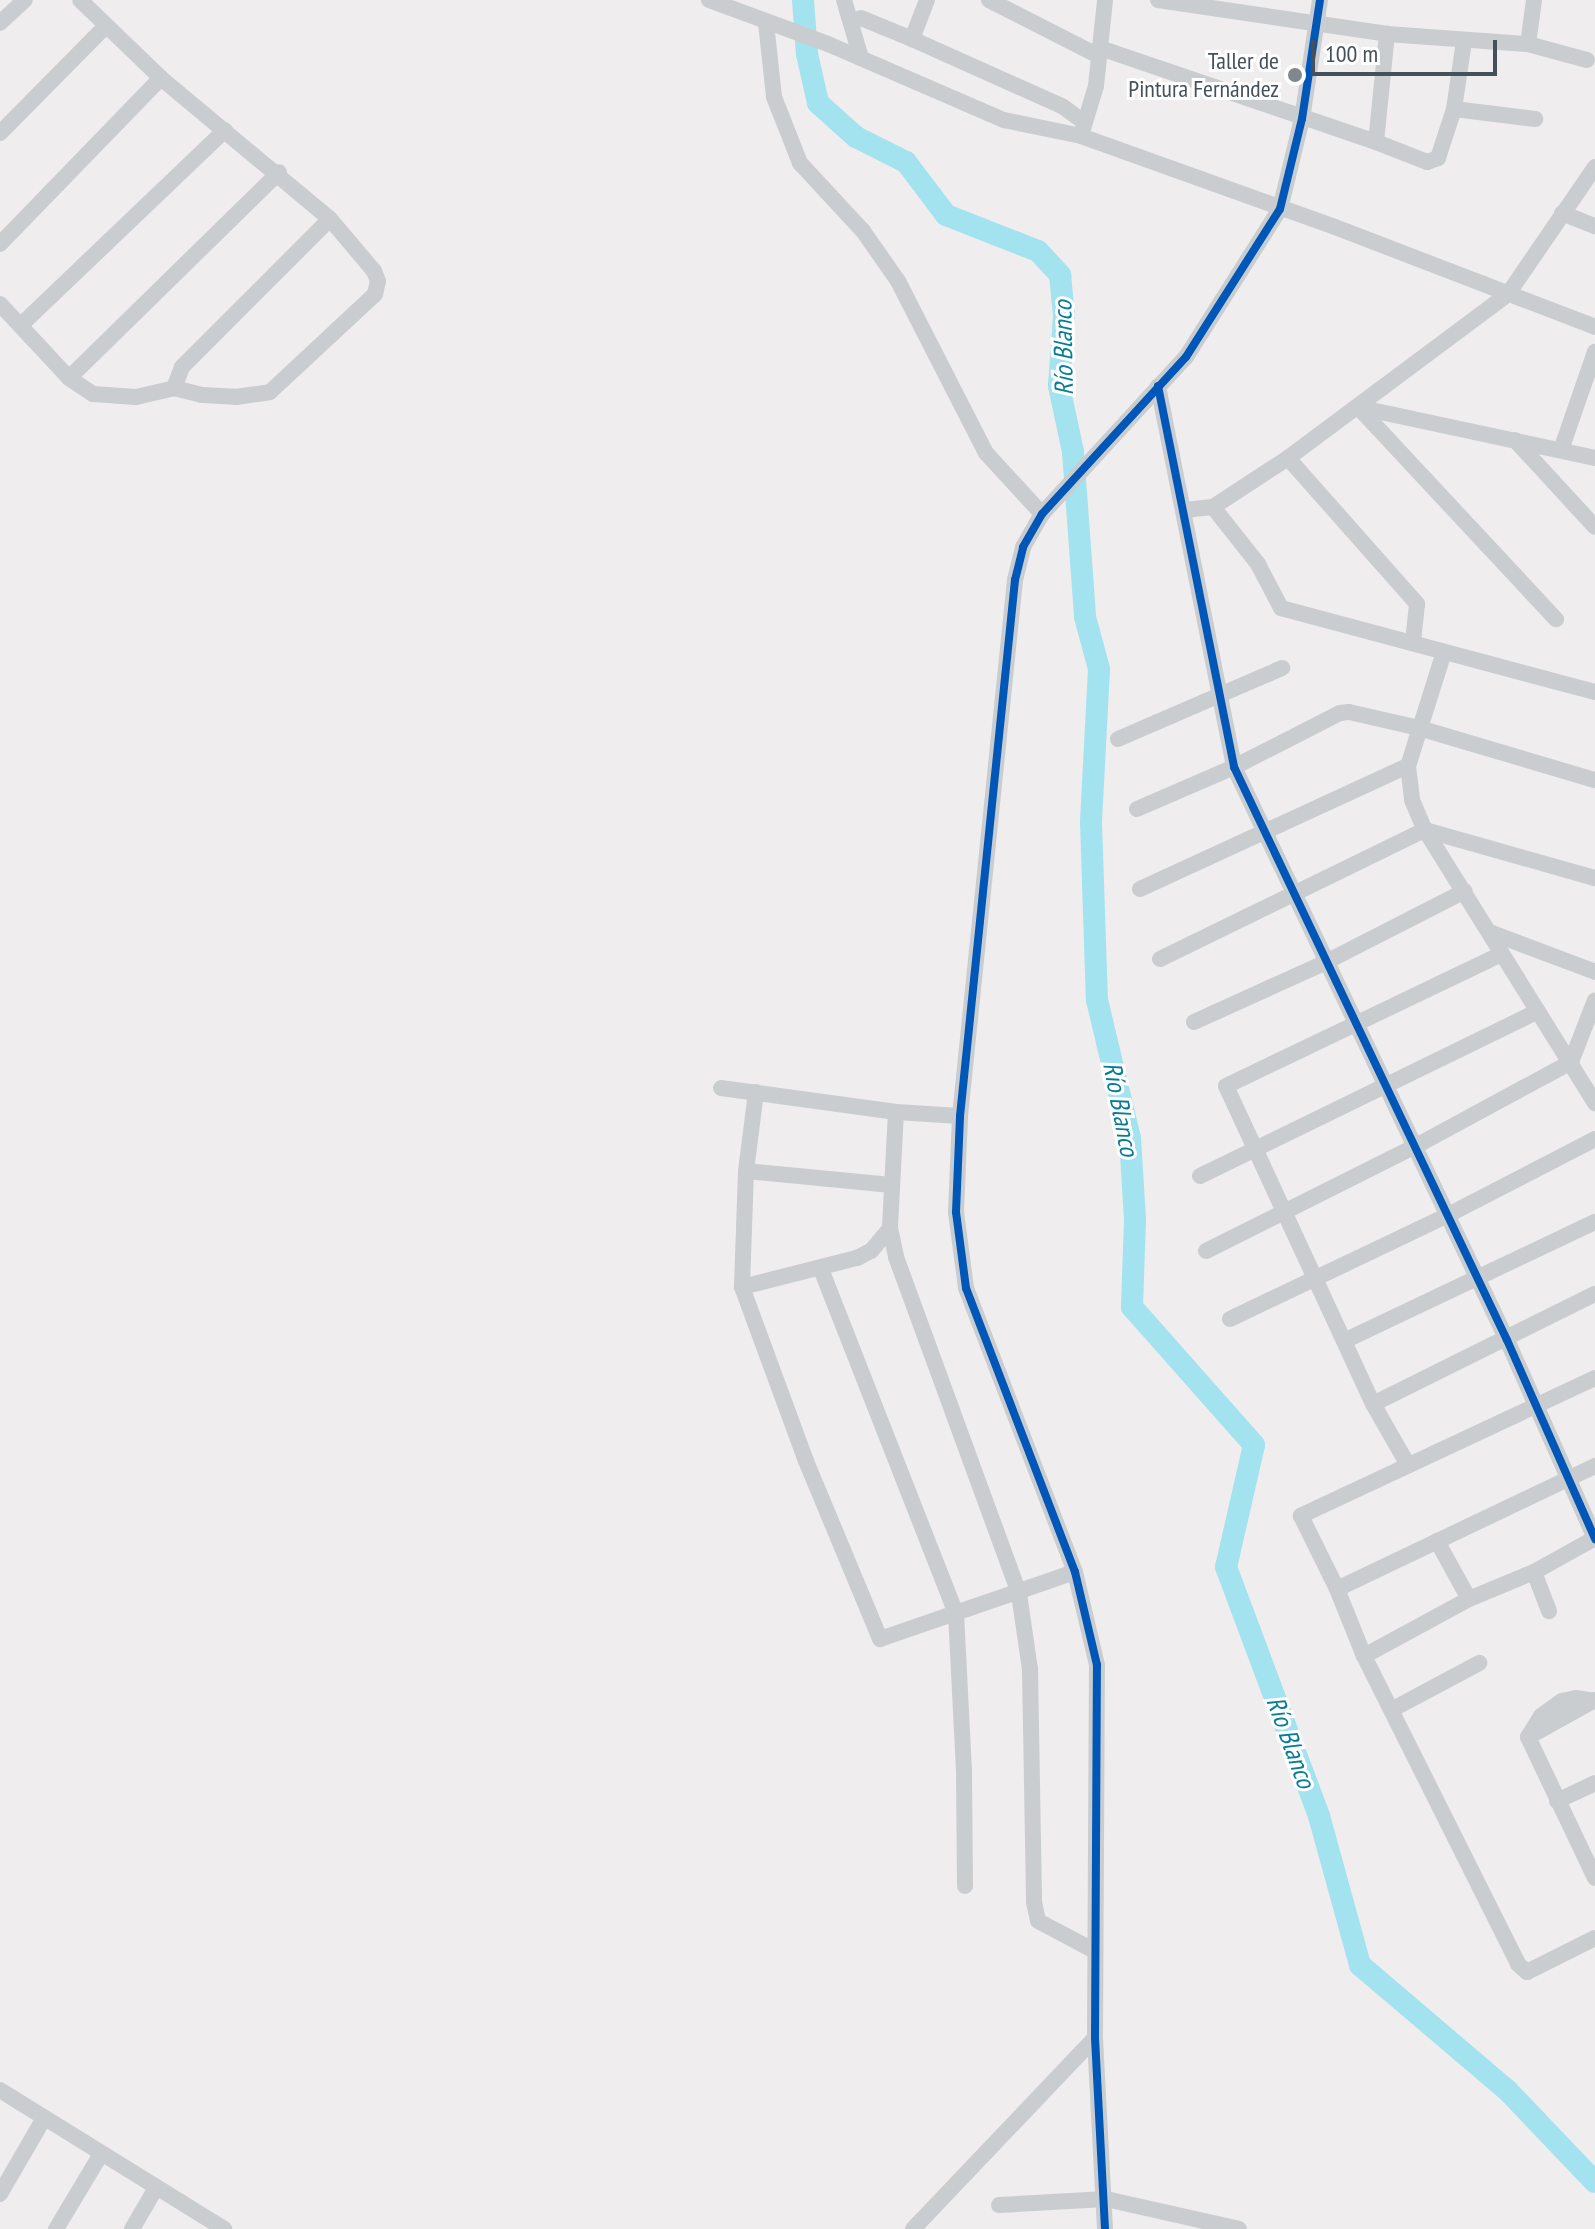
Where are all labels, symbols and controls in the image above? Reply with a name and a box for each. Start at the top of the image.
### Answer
scale bar [1315,24,1501,74]
text: 100 m [1325,38,1378,69]
place label: Taller de Pintura Fernández [1128,47,1279,103]
marker: Taller de Pintura Fernández [1286,66,1304,84]
water label: Río Blanco [1047,300,1079,396]
water label: Río Blanco [1097,1059,1145,1159]
water label: Río Blanco [1260,1692,1322,1792]

